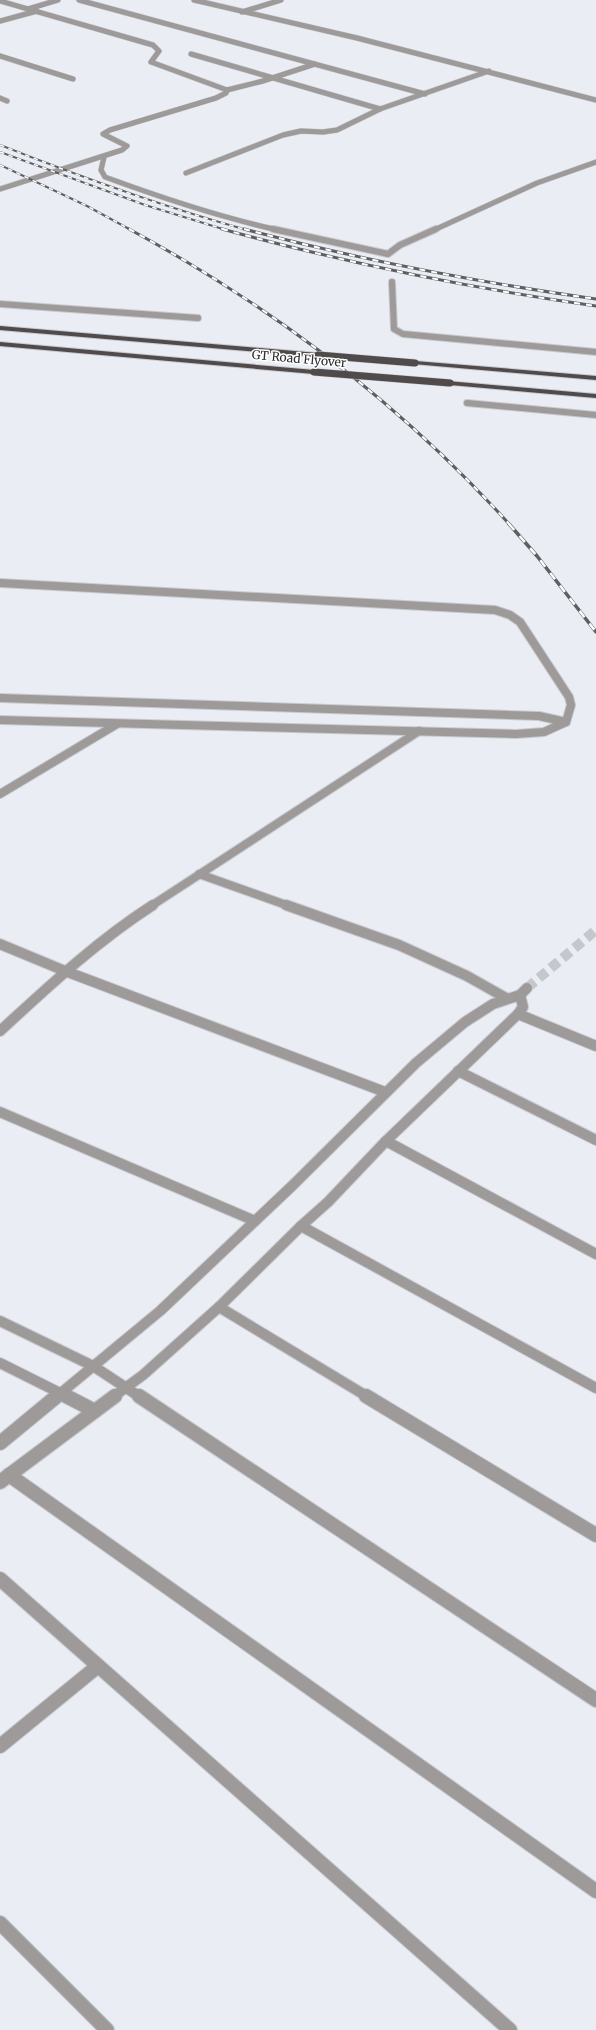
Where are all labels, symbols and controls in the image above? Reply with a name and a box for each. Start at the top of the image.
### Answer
street label: GT Road Flyover [251,347,348,370]

